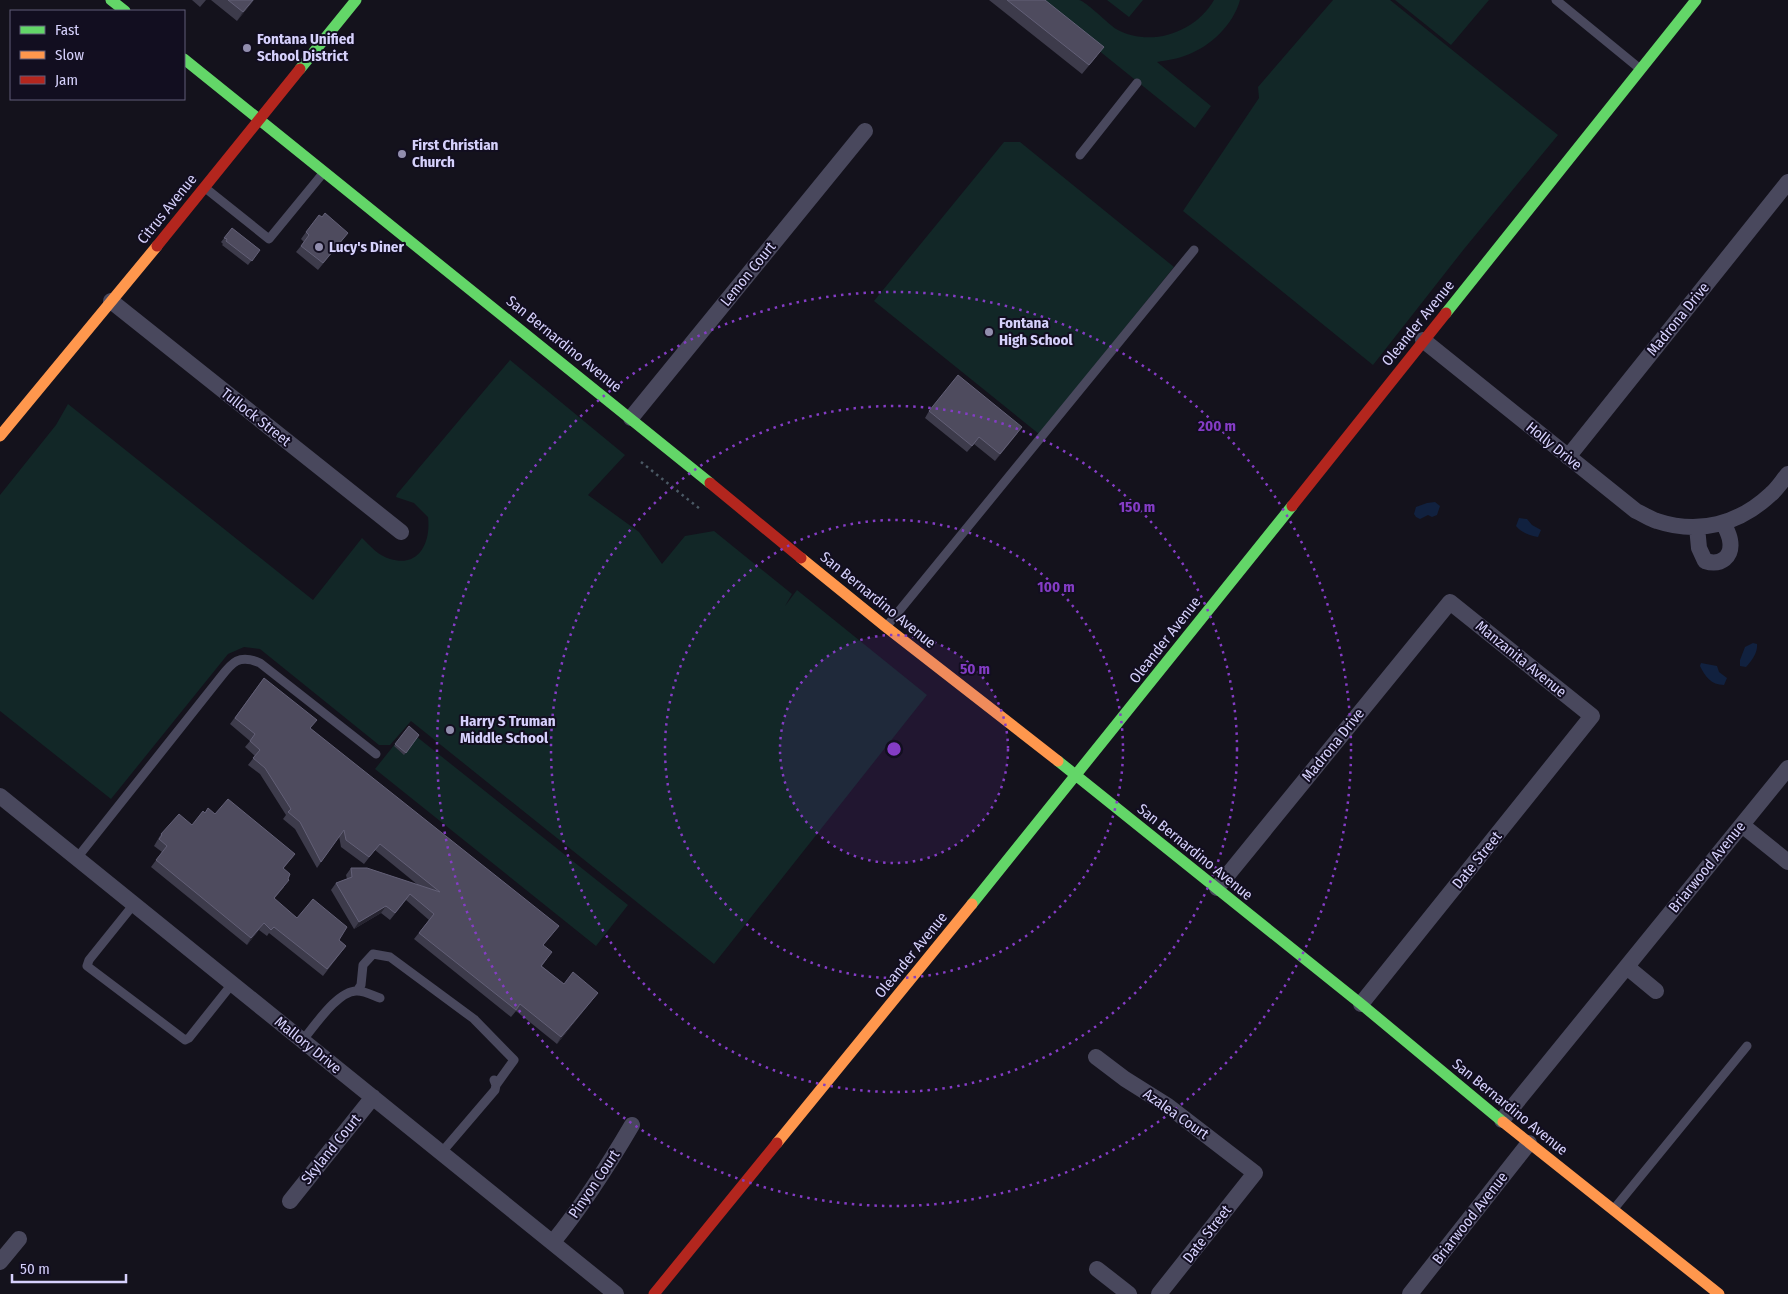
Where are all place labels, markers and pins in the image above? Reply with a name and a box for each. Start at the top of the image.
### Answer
place label: Fontana Unified School District [257,30,355,65]
marker: Fontana Unified School District [241,42,253,54]
place label: First Christian Church [412,136,499,171]
marker: First Christian Church [396,148,408,160]
place label: Lucy's Diner [329,238,404,256]
marker: Lucy's Diner [313,241,325,253]
place label: Fontana High School [999,314,1074,349]
marker: Fontana High School [983,326,995,338]
place label: Harry S Truman Middle School [460,712,556,747]
marker: Harry S Truman Middle School [444,724,456,736]
centre of rings [885,740,903,758]

